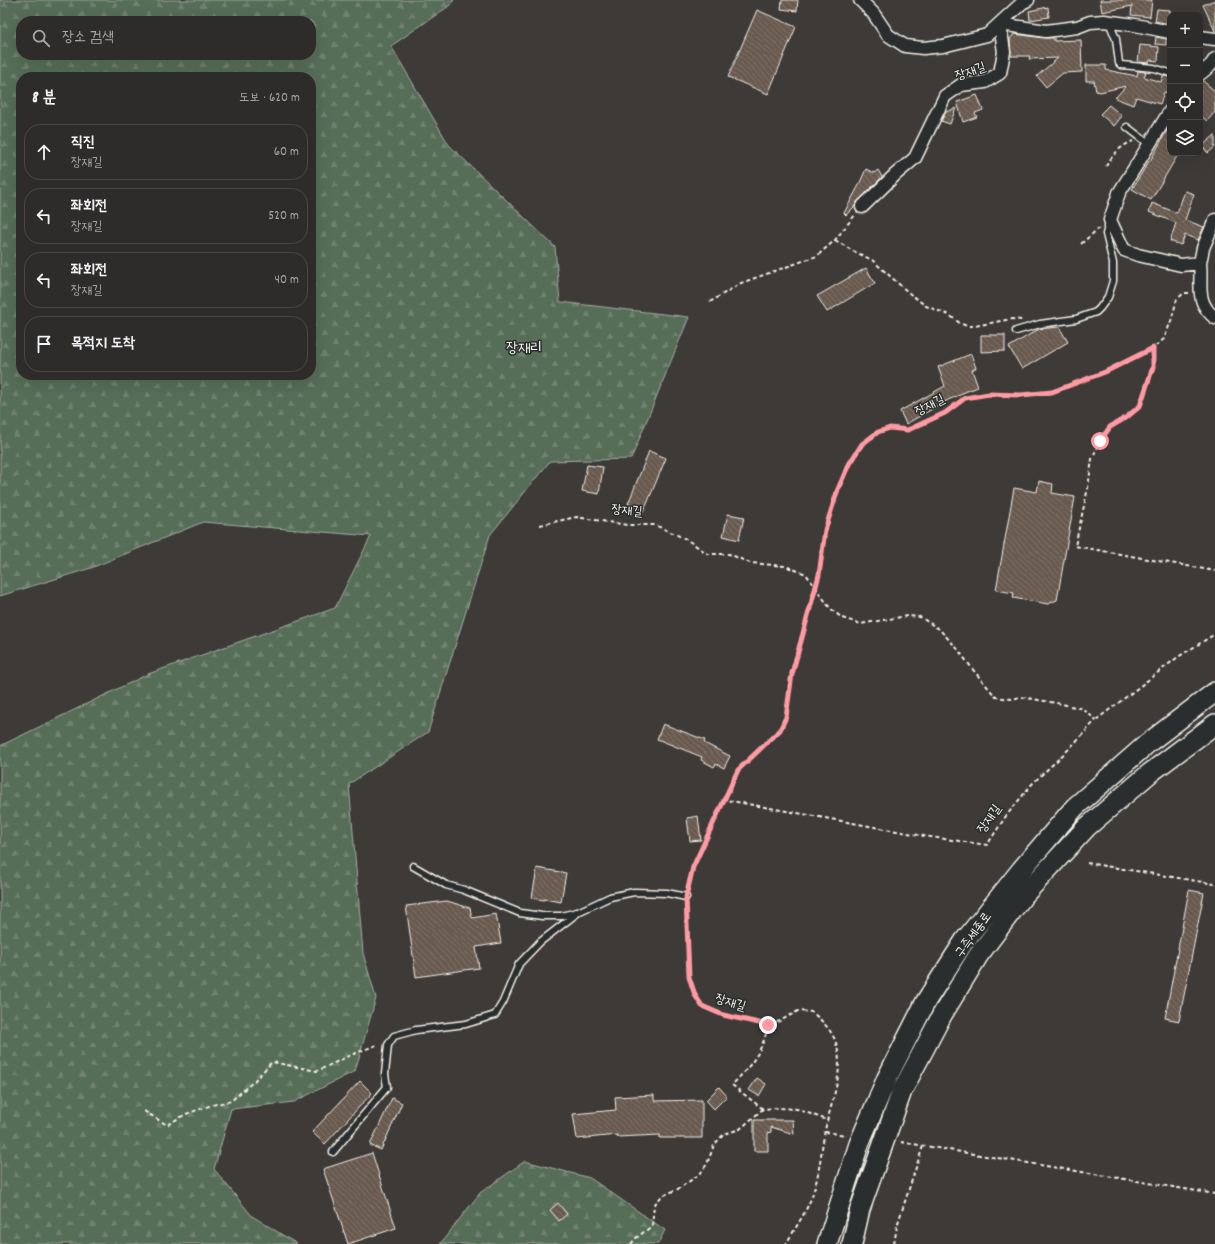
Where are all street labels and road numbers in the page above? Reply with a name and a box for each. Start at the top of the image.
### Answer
street label: 장재길 [953,58,989,86]
street label: 장재길 [912,391,948,422]
street label: 장재길 [610,501,643,522]
street label: 장재길 [973,801,1007,838]
street label: 구즉세종로 [951,909,997,962]
street label: 장재길 [712,990,748,1017]

